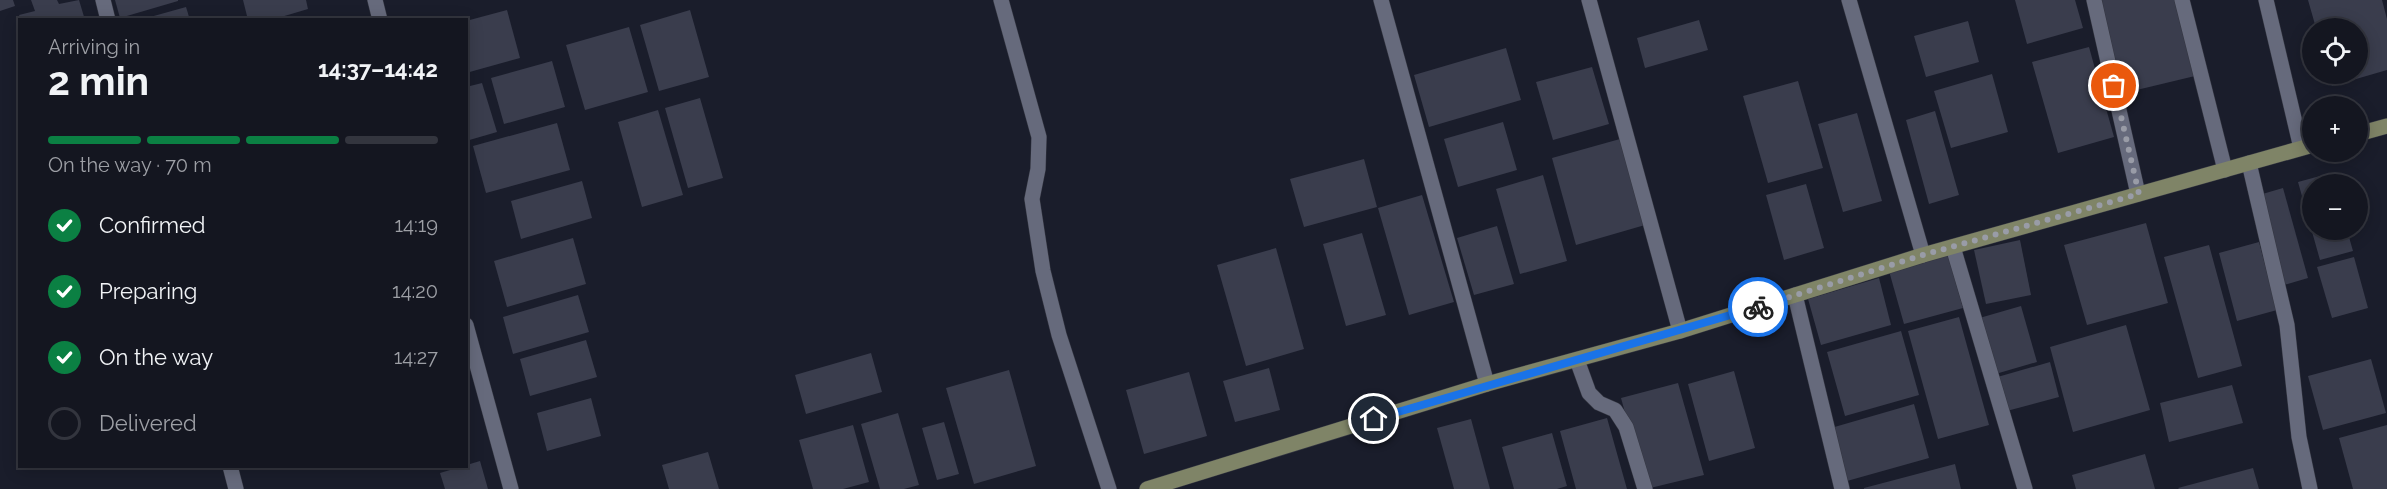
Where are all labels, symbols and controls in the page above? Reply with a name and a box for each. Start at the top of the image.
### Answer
map controls [2302,18,2368,240]
button: locate [2302,18,2368,84]
text: Arriving in [48,35,140,59]
text: 14:37–14:42 [318,56,438,82]
text: 2 min [48,58,149,104]
pin [2088,60,2139,111]
icon: bag [2097,69,2130,102]
button: + [2302,96,2368,162]
text: On the way · 70 m [48,153,212,177]
button: − [2302,174,2368,240]
icon: check [48,209,81,242]
text: Confirmed [99,212,206,238]
text: 14:19 [394,213,438,237]
icon: check [48,275,81,308]
courier [1728,277,1788,337]
text: Preparing [99,278,197,304]
text: 14:20 [392,279,438,303]
icon: bike [1742,291,1775,324]
icon: check [48,341,81,374]
text: On the way [99,344,213,370]
text: 14:27 [394,345,438,369]
pin [1348,393,1399,444]
icon: home [1357,402,1390,435]
text: Delivered [99,410,197,436]

